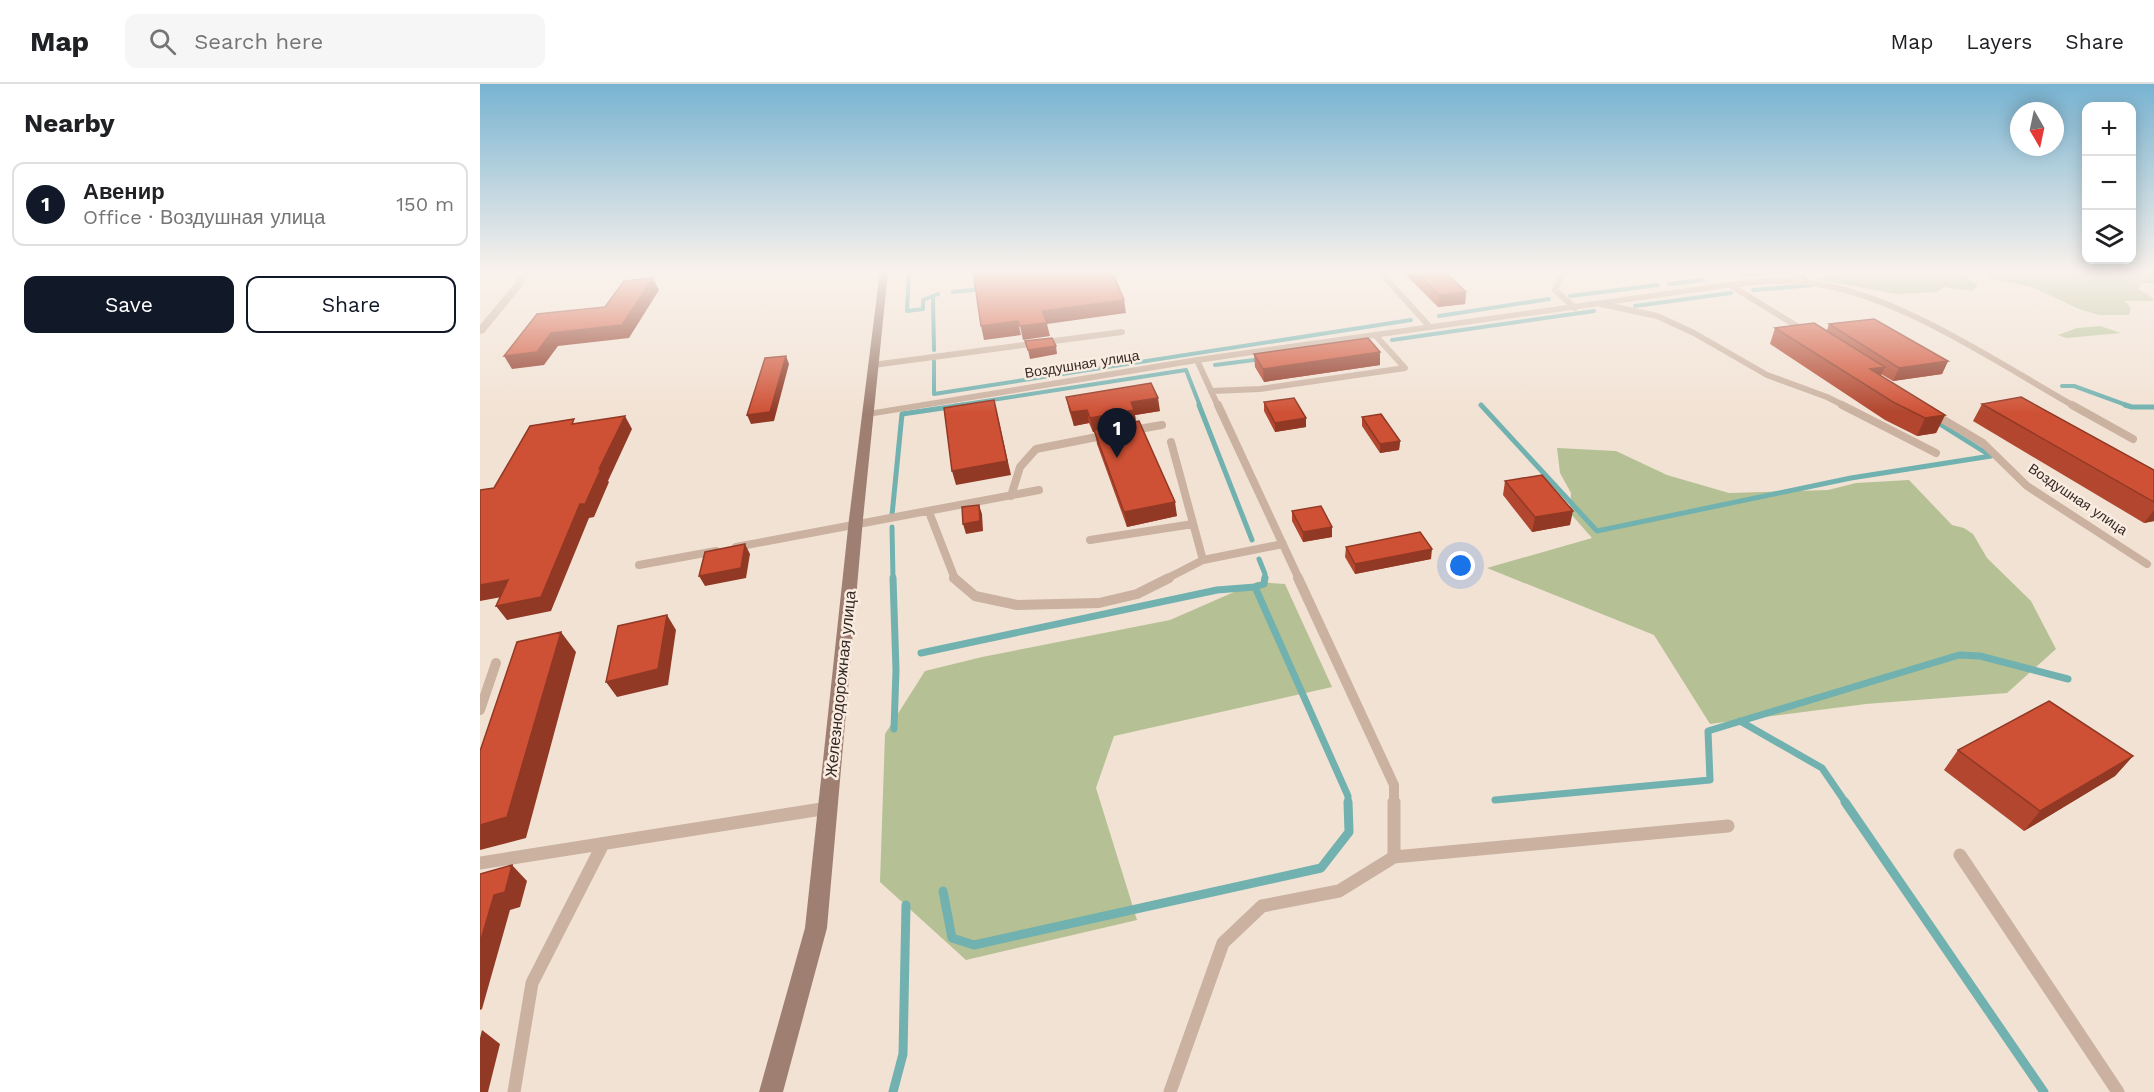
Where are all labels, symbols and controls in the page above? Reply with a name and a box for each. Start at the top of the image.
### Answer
search box [125,14,545,68]
text: Map [30,25,89,58]
icon: search [146,25,179,58]
text: Search here [194,29,323,54]
text: Map [1890,29,1933,54]
text: Layers [1966,29,2032,54]
text: Share [2065,29,2124,54]
north arrow [2010,102,2064,156]
map controls [2082,102,2136,264]
button: + [2082,102,2136,156]
text: Nearby [24,108,115,138]
button: − [2082,156,2136,210]
text: Авенир [83,179,165,204]
text: 1 [41,192,50,216]
text: 150 m [396,192,454,216]
text: Office · Воздушная улица [83,205,325,229]
button: layers [2082,210,2136,264]
button: Save [24,276,234,333]
button: Share [246,276,456,333]
street label: Воздушная улица [1024,347,1141,381]
pin: 1 [1098,408,1136,458]
street label: Воздушная улица [2026,460,2131,538]
your location [1446,551,1475,580]
street label: Железнодорожная улица [821,590,860,779]

